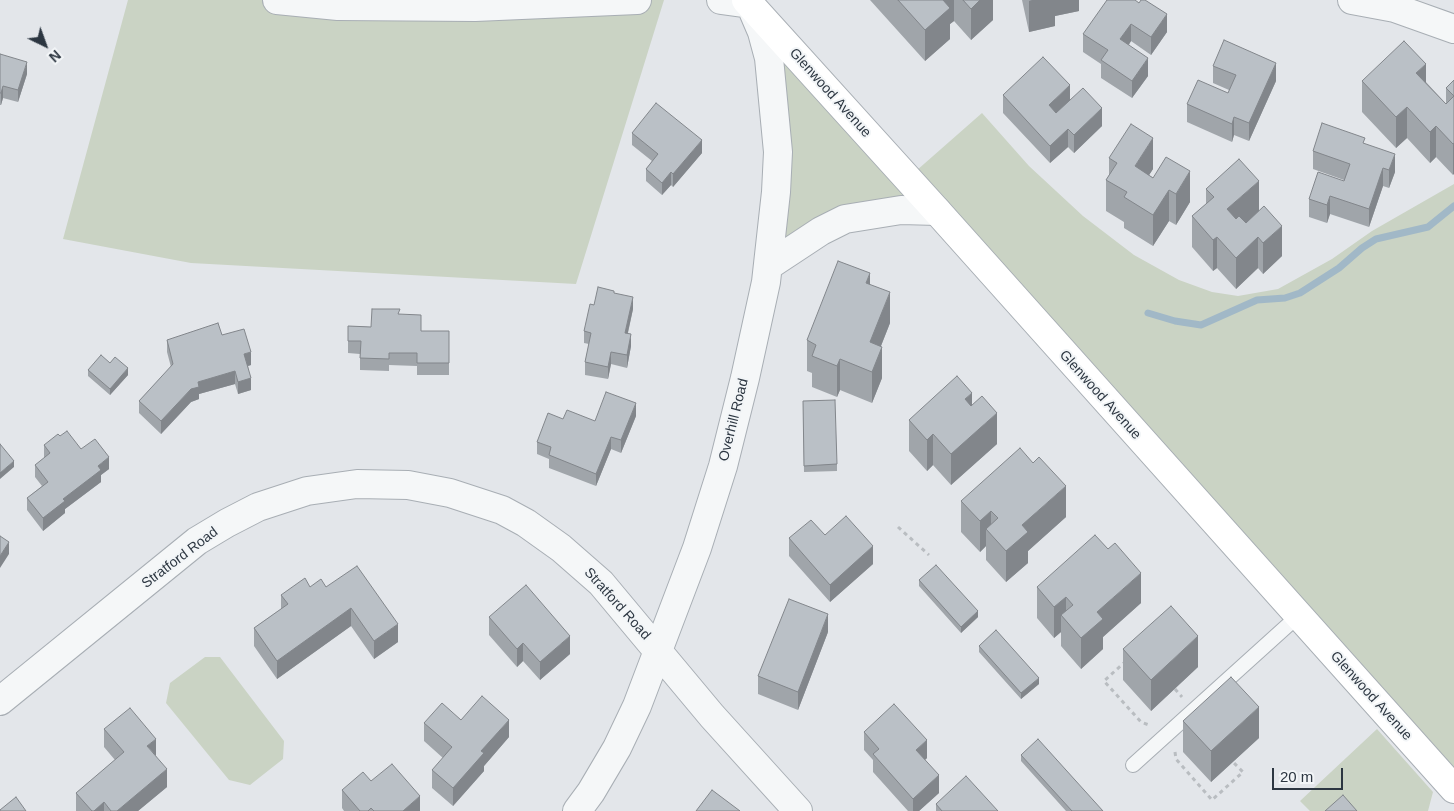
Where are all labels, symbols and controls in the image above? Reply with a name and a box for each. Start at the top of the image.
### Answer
north arrow [20,20,70,70]
street label: Glenwood Avenue [786,45,874,141]
text: N [46,47,64,65]
street label: Glenwood Avenue [1056,347,1144,443]
street label: Overhill Road [716,377,752,463]
street label: Stratford Road [139,524,221,592]
street label: Stratford Road [580,565,654,643]
street label: Glenwood Avenue [1327,648,1415,744]
scale bar [1274,758,1345,790]
text: 20 m [1280,768,1313,785]

